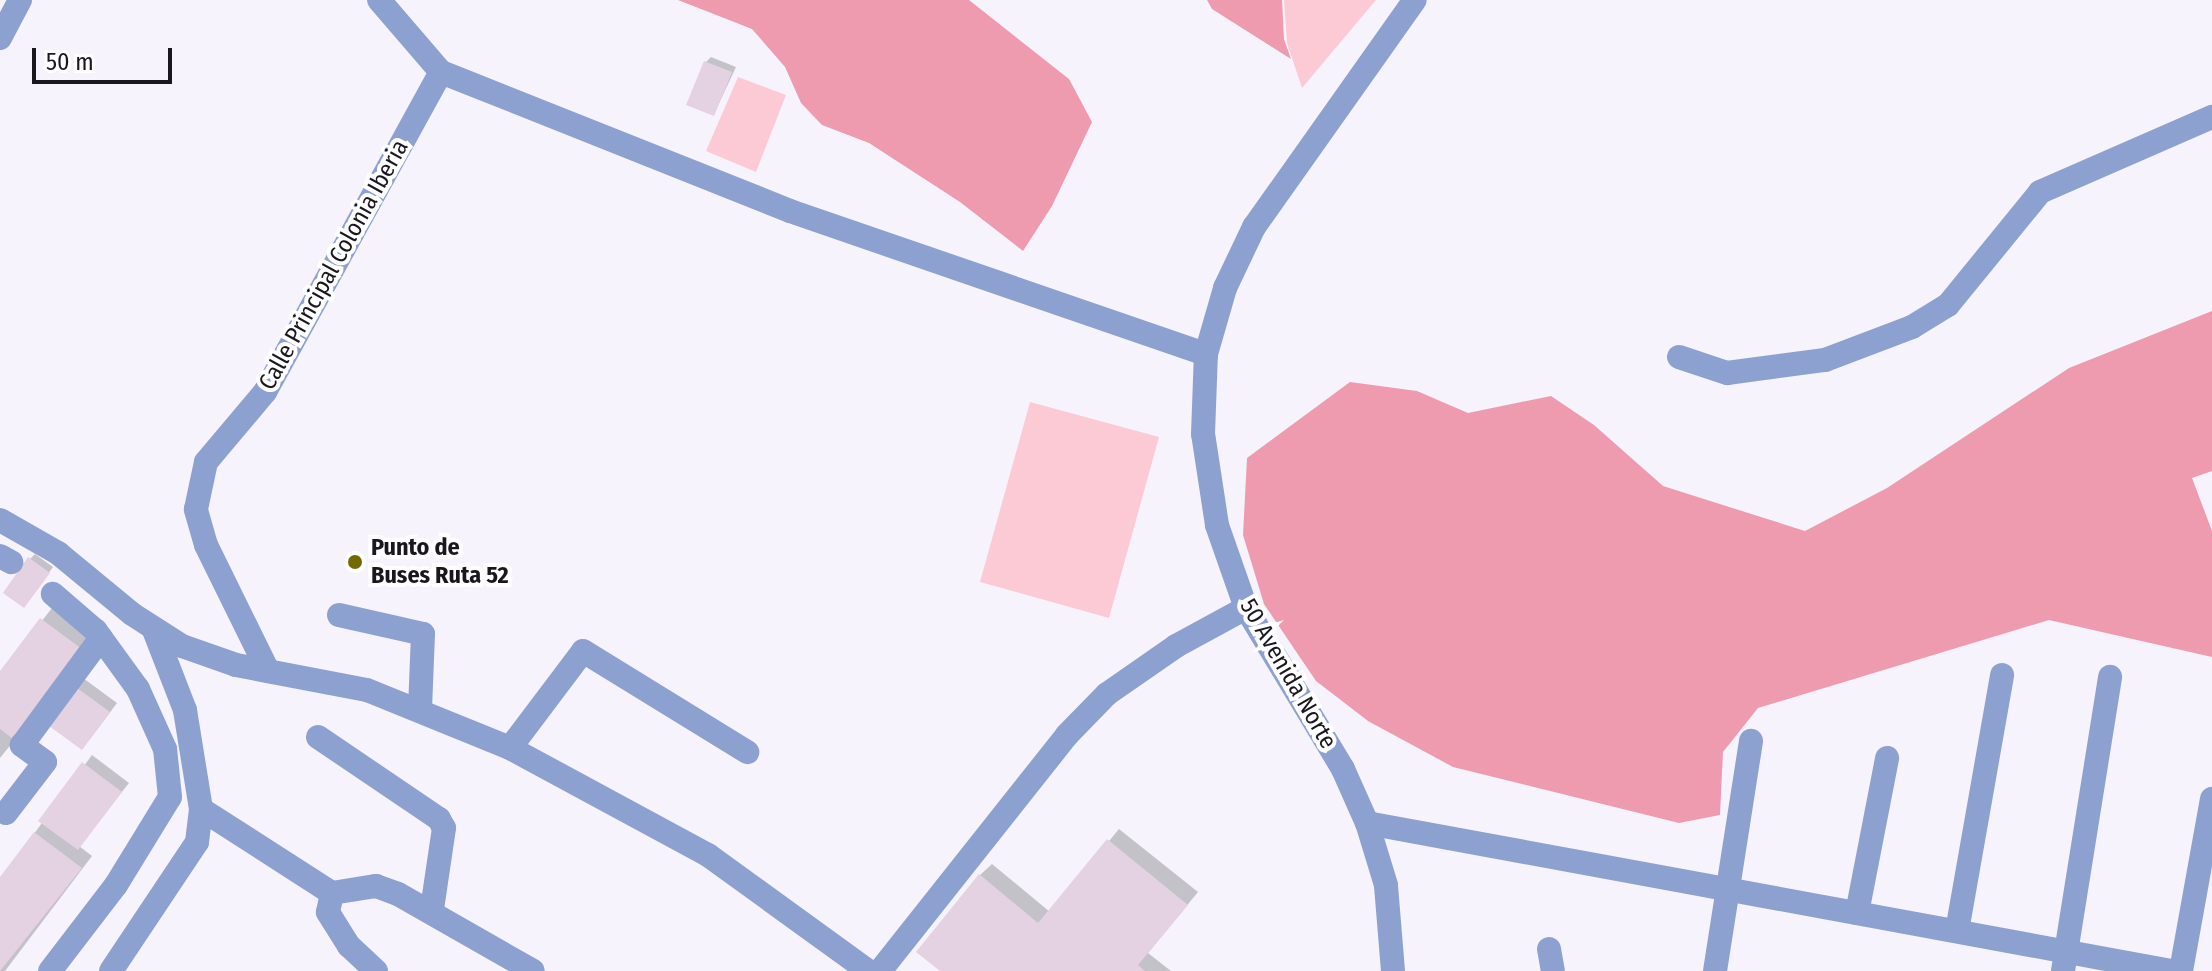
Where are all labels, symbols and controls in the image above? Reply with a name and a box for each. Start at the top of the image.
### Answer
scale bar [36,32,176,82]
text: 50 m [46,48,94,76]
street label: Calle Principal Colonia Iberia [253,135,415,395]
place label: Punto de Buses Ruta 52 [371,534,509,590]
marker: Punto de Buses Ruta 52 [346,553,364,571]
street label: 50 Avenida Norte [1234,594,1342,754]

